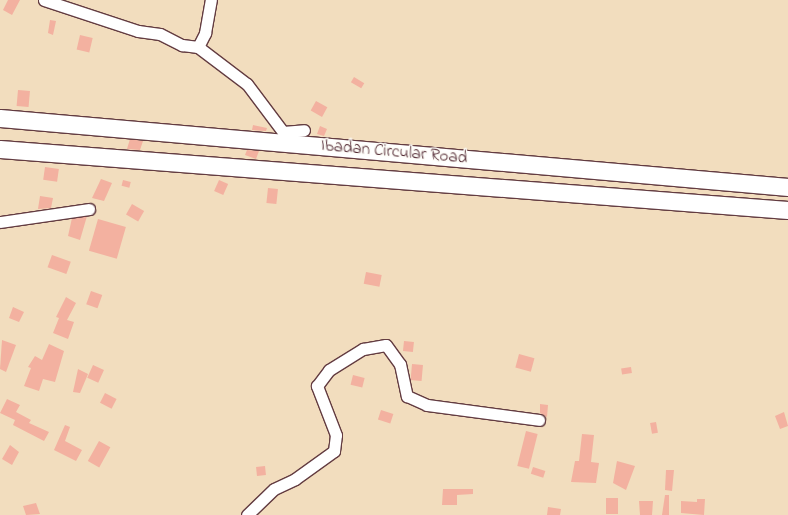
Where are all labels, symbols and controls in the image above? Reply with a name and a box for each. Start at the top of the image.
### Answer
street label: Ibadan Circular Road [320,135,468,169]

